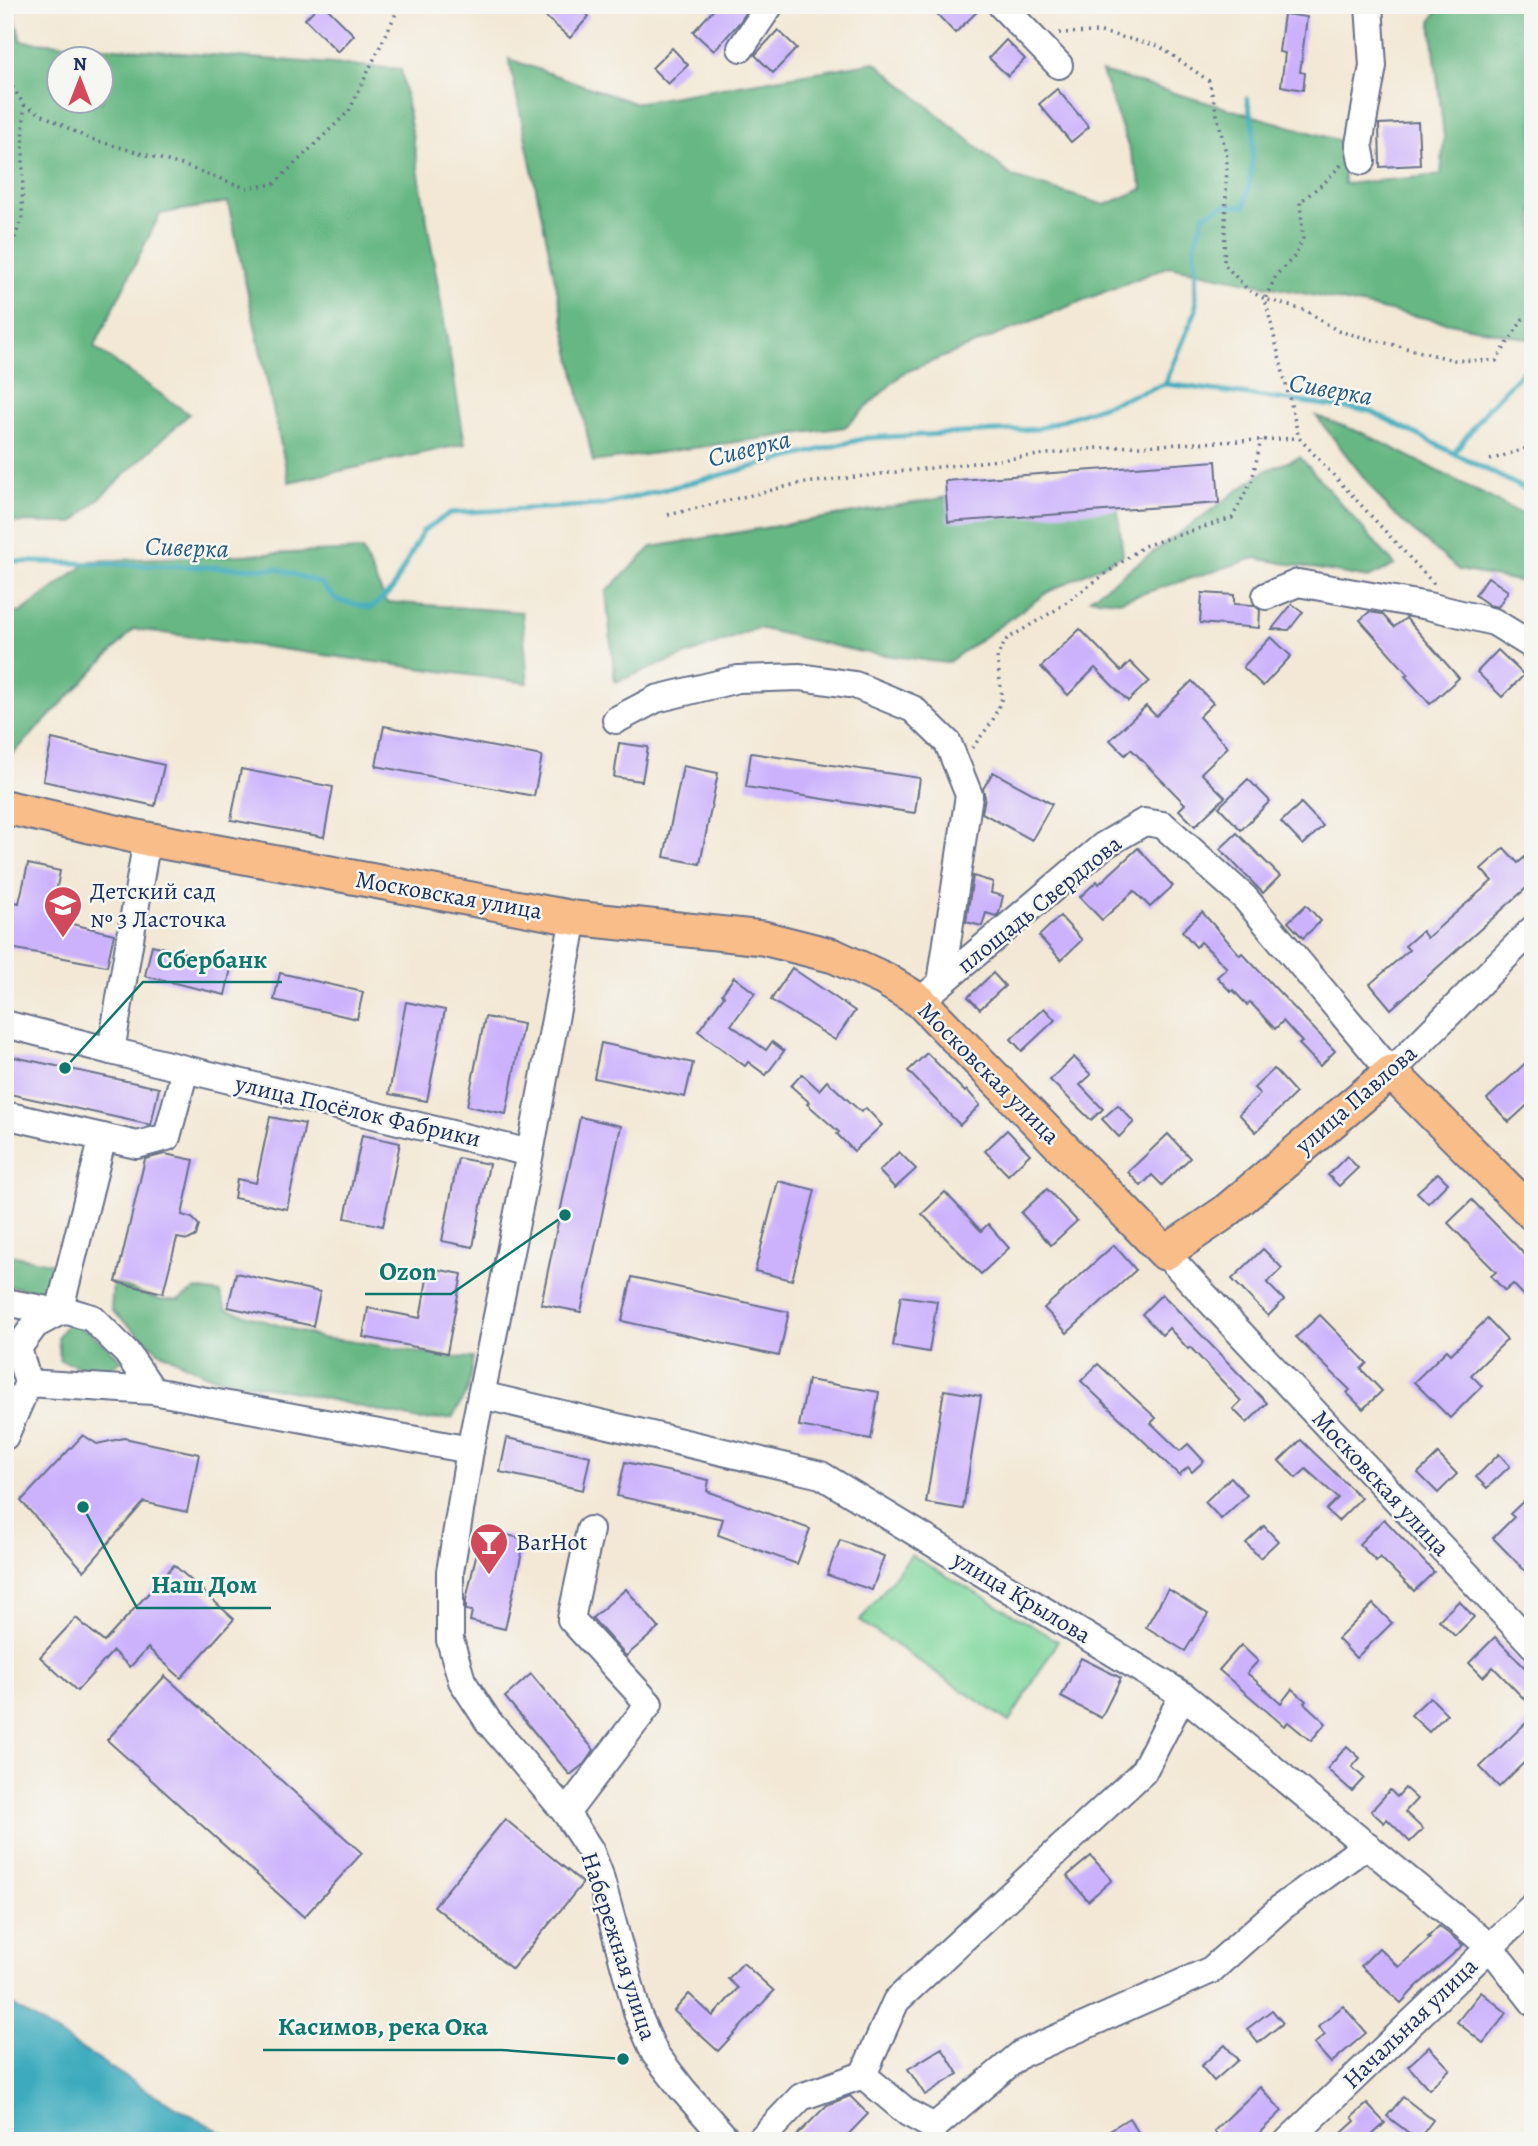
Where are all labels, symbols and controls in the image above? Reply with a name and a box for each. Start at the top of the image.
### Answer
north arrow [46,46,116,116]
text: N [73,51,87,77]
water label: Сиверка [1287,365,1375,414]
water label: Сиверка [704,421,794,476]
water label: Сиверка [144,529,230,566]
street label: площадь Свердлова [950,828,1128,980]
street label: Московская улица [353,863,545,927]
place label: Детский сад № 3 Ласточка [90,875,226,935]
school or university icon: Детский сад № 3 Ласточка [42,884,84,939]
callout: Сбербанк [143,935,282,982]
text: Сбербанк [157,942,267,977]
street label: Московская улица [911,995,1067,1151]
street label: улица Павлова [1288,1037,1424,1161]
street label: улица Посёлок Фабрики [231,1067,484,1155]
callout: Ozon [365,1247,451,1294]
text: Ozon [379,1254,437,1289]
street label: Московская улица [1305,1403,1457,1563]
bar icon: BarHot [468,1521,510,1576]
place label: BarHot [516,1526,588,1558]
street label: улица Крылова [946,1543,1097,1651]
callout: Наш Дом [137,1561,271,1608]
text: Наш Дом [151,1567,257,1602]
street label: Набережная улица [573,1848,665,2044]
street label: Начальная улица [1335,1950,1485,2096]
callout: Касимов, река Ока [263,2003,502,2050]
text: Касимов, река Ока [278,2009,489,2044]

